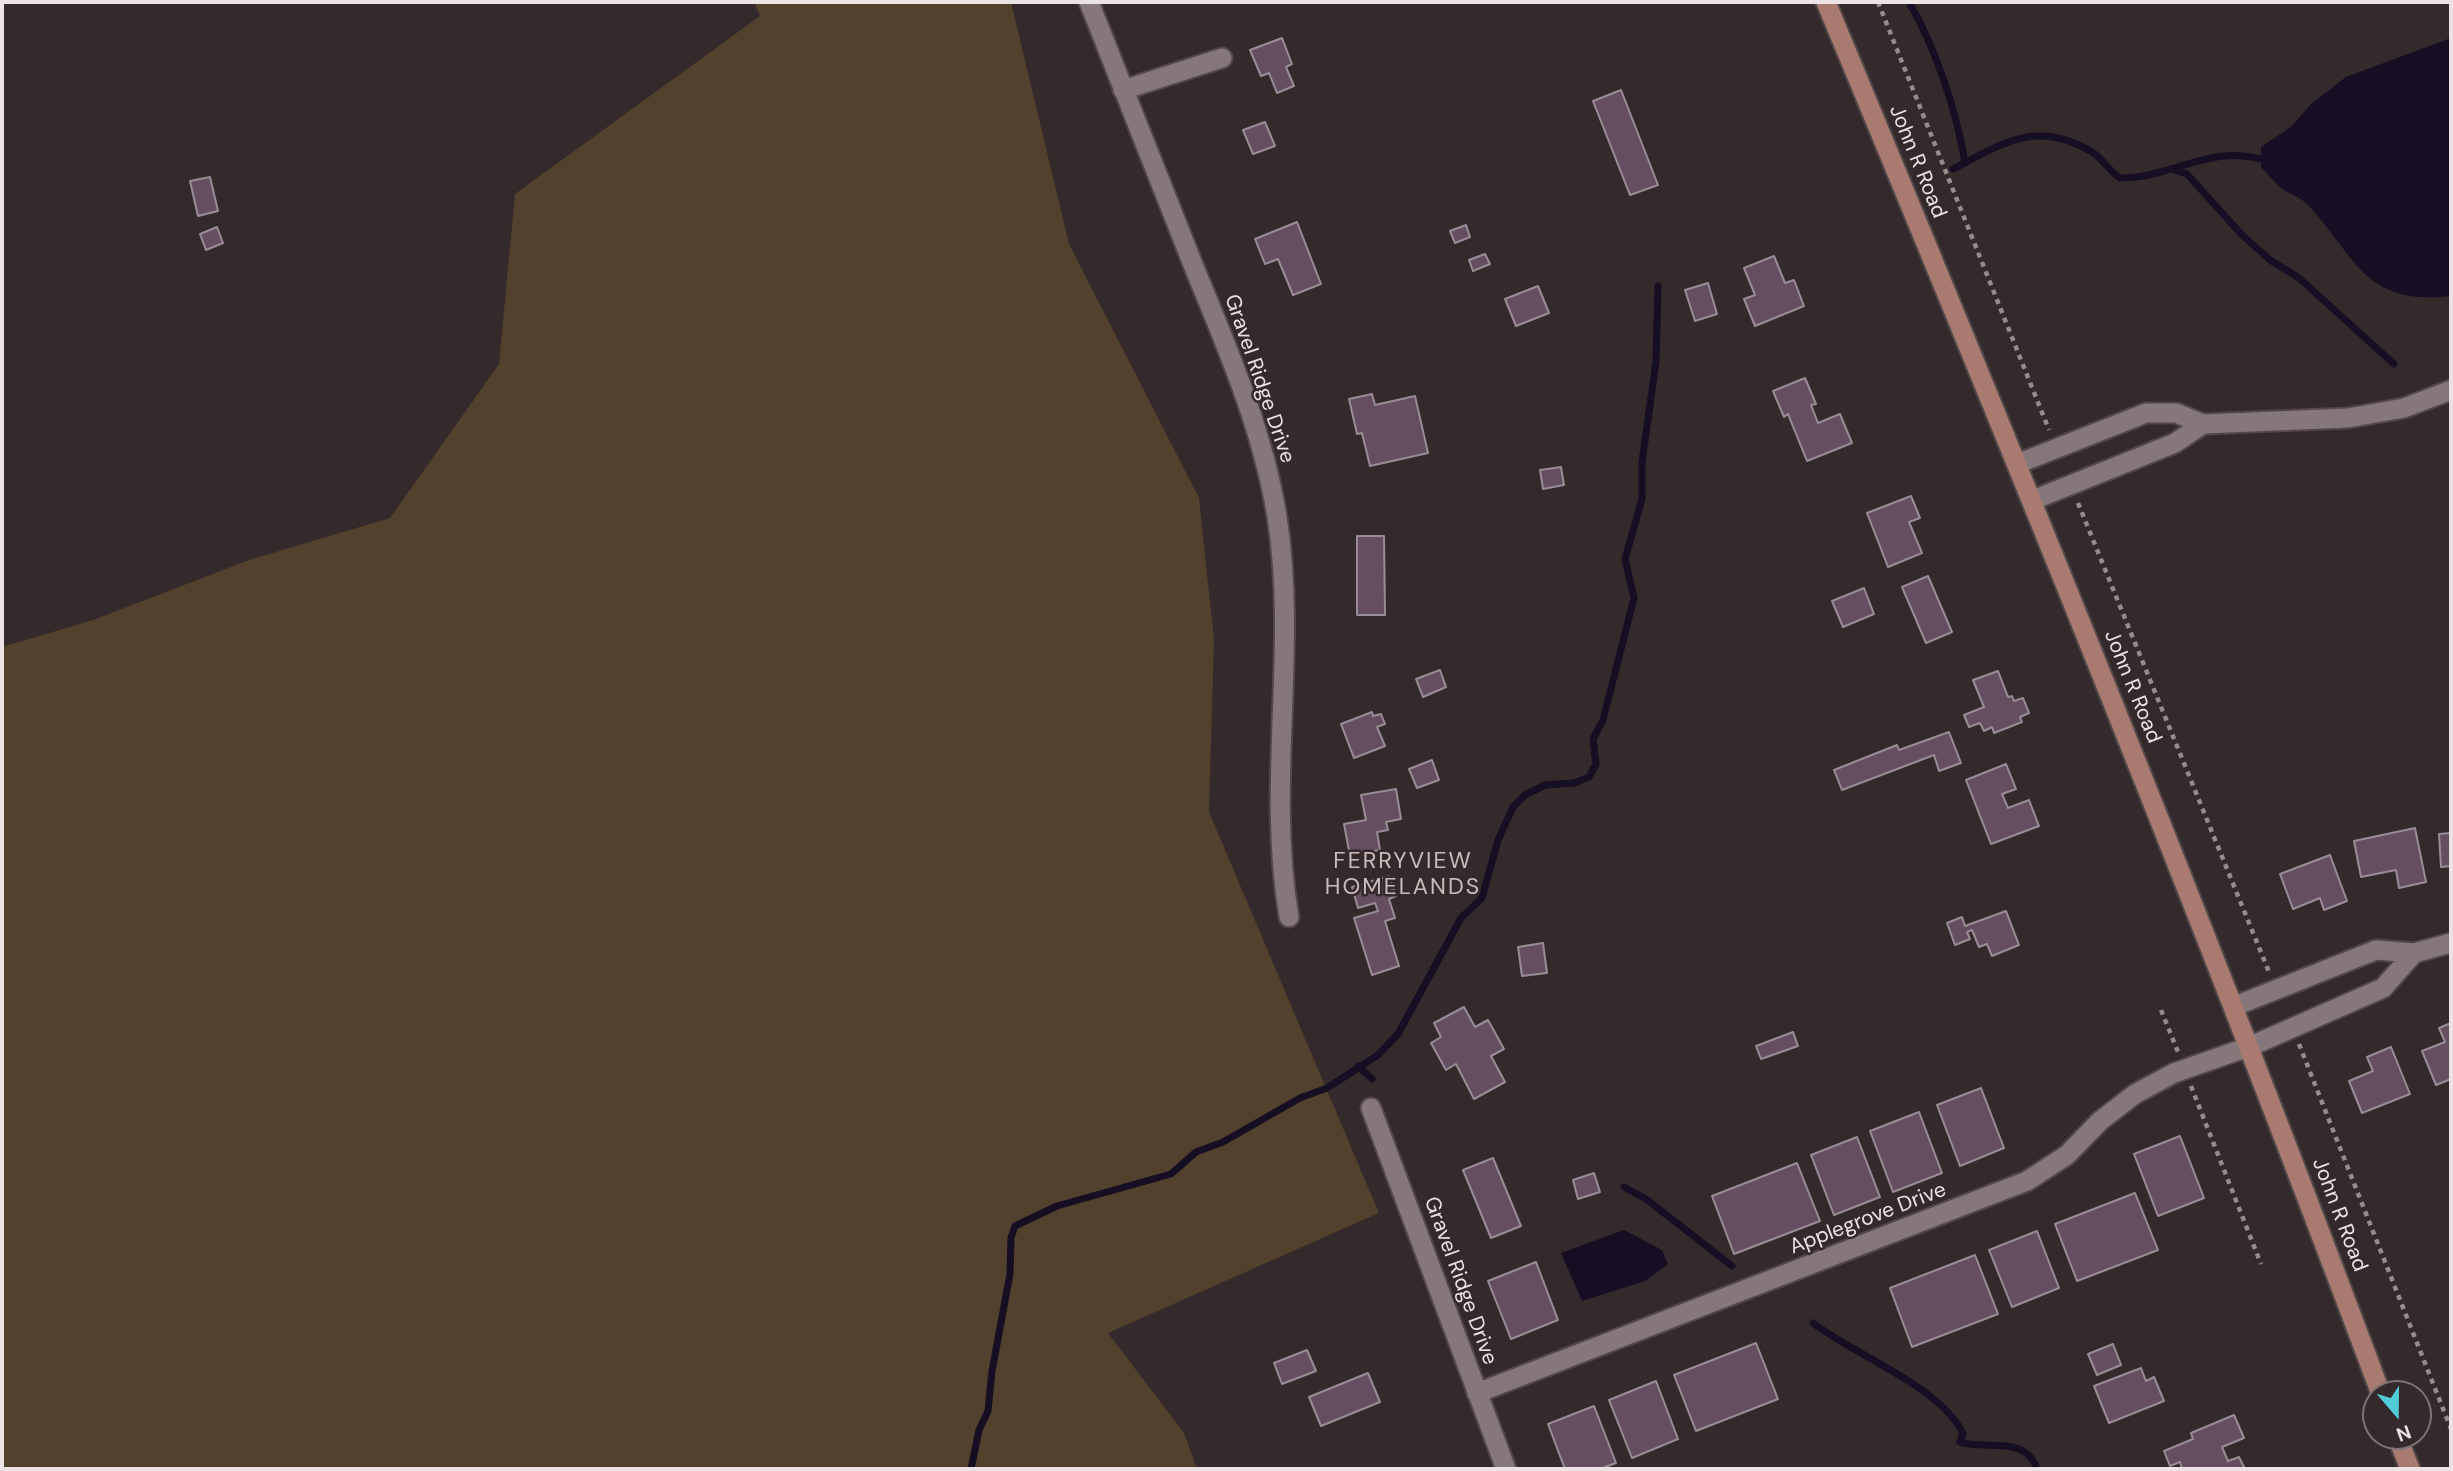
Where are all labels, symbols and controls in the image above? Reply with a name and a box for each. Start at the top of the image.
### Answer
street label: John R Road [1883,102,1951,222]
street label: Gravel Ridge Drive [1218,291,1300,467]
street label: John R Road [2098,627,2166,747]
district label: FERRYVIEW HOMELANDS [1326,848,1480,902]
street label: John R Road [2306,1155,2372,1275]
street label: Applegrove Drive [1786,1178,1950,1260]
street label: Gravel Ridge Drive [1418,1194,1502,1368]
north arrow [2362,1380,2432,1450]
text: N [2393,1419,2414,1447]

